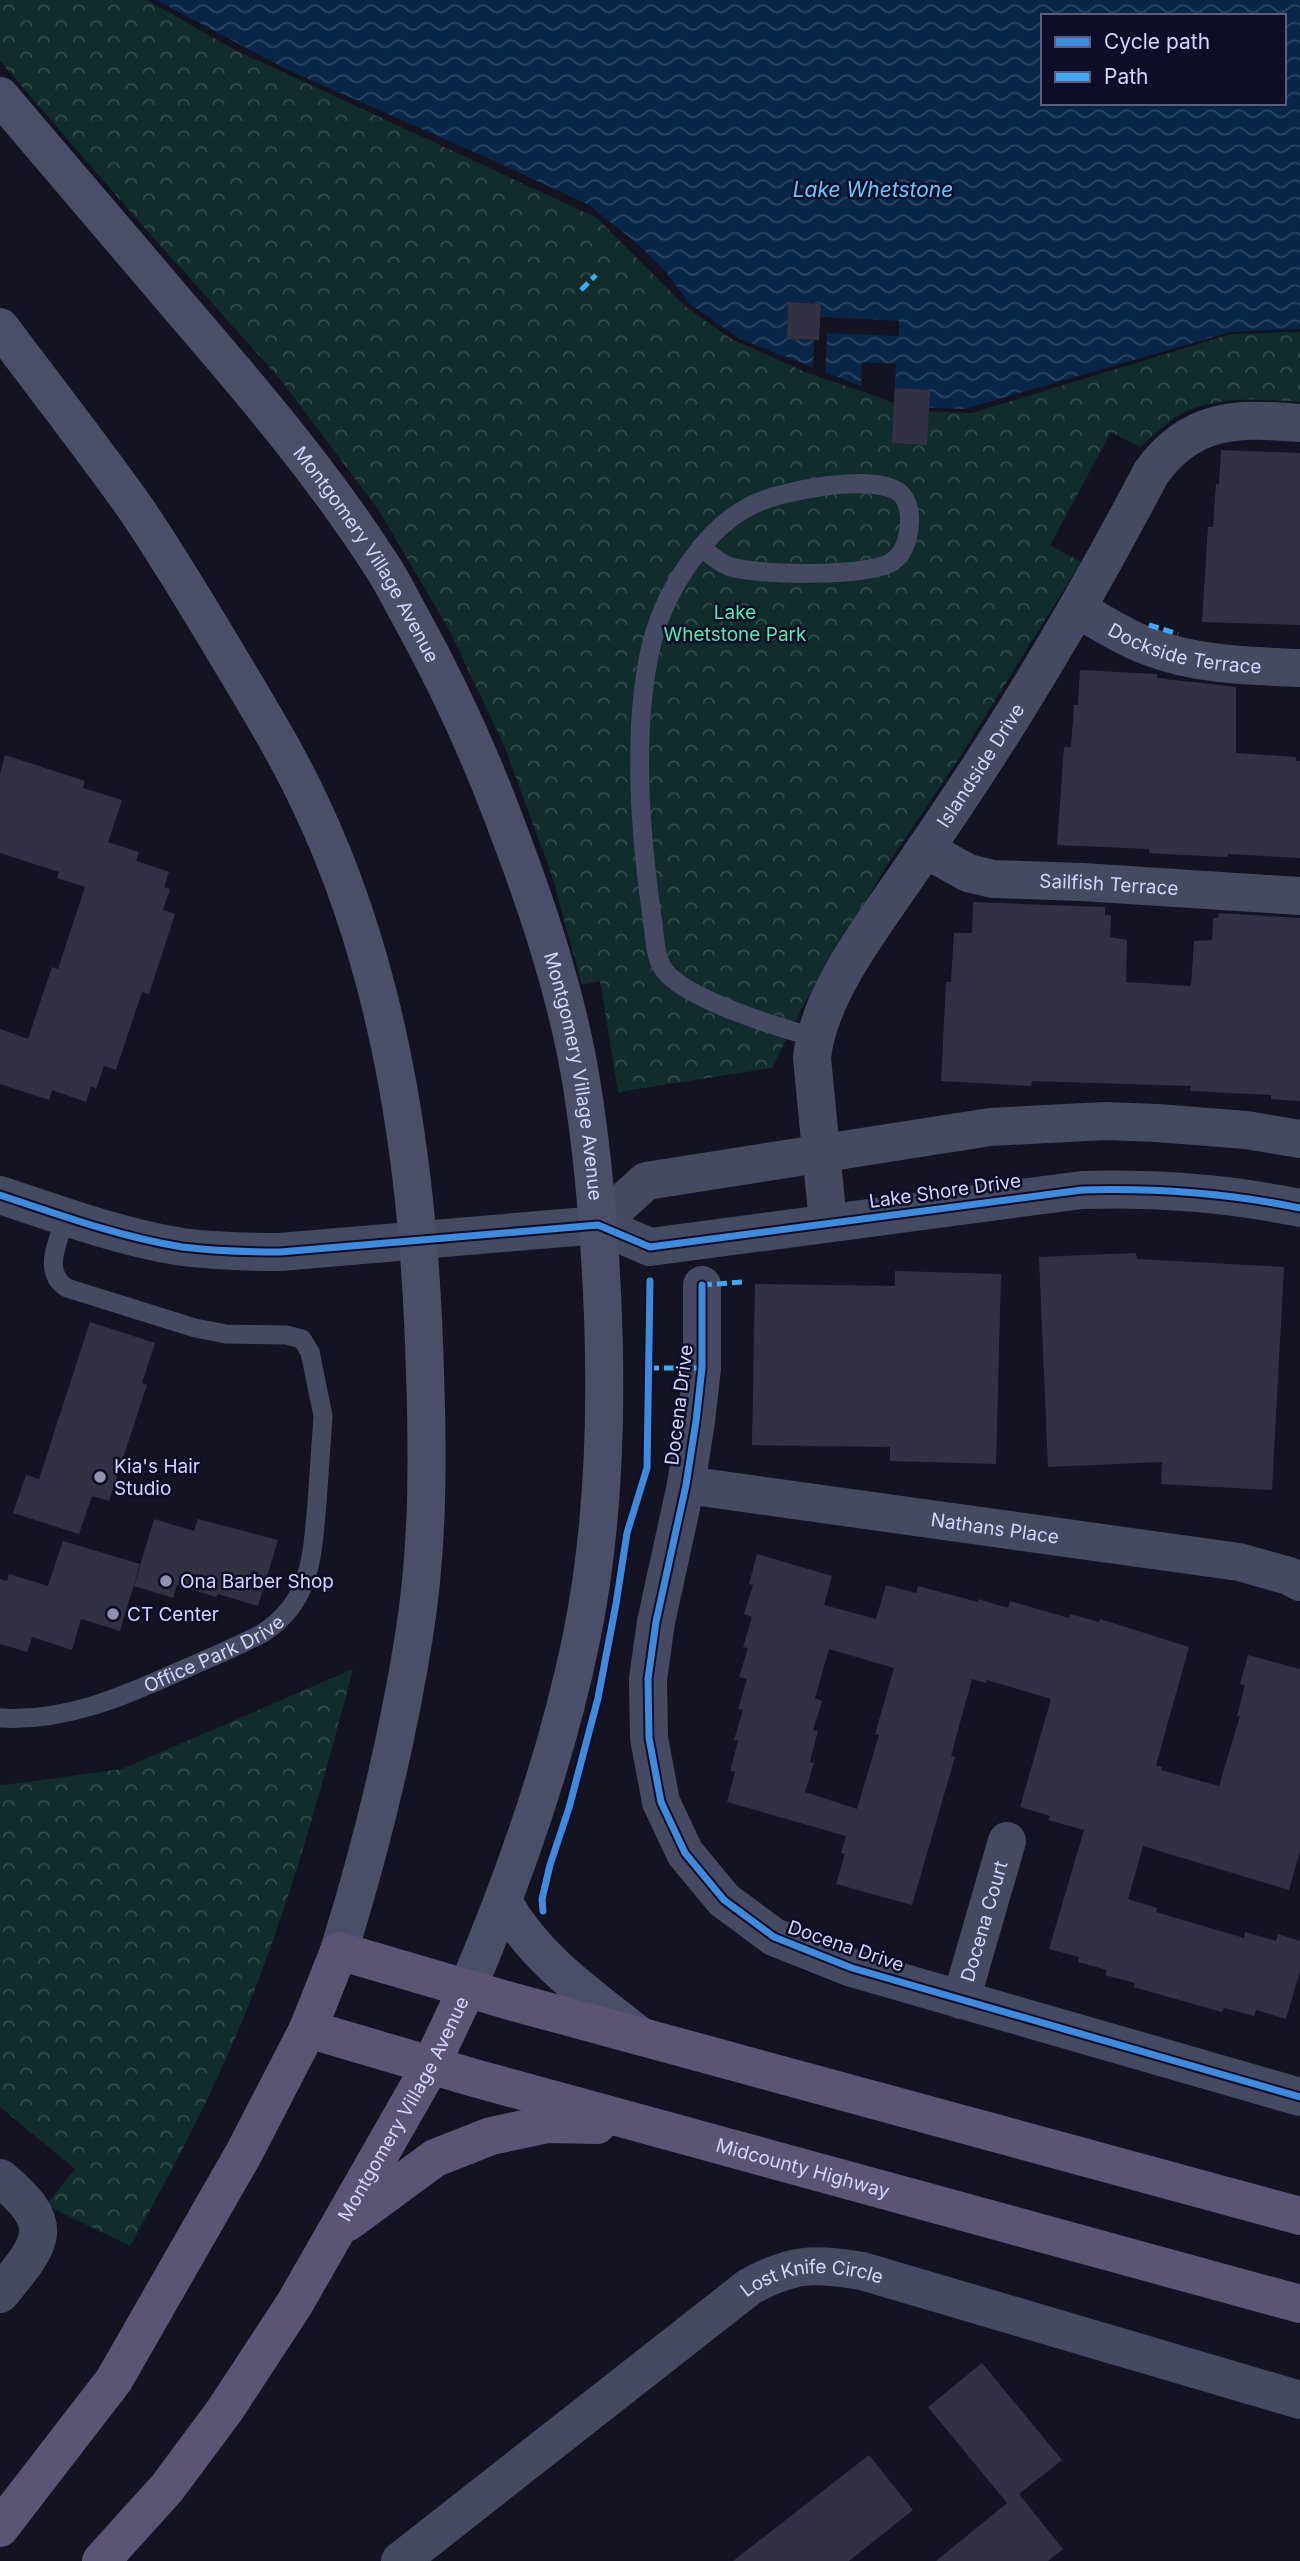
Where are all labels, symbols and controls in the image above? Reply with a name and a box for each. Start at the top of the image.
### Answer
legend [1041,14,1286,105]
text: Cycle path [1104,29,1210,54]
text: Path [1104,64,1149,89]
water label: Lake Whetstone [793,177,953,202]
street label: Montgomery Village Avenue [289,442,444,666]
park label: Lake Whetstone Park [664,601,807,646]
street label: Dockside Terrace [1104,618,1262,678]
street label: Islandside Drive [932,699,1029,832]
street label: Sailfish Terrace [1039,869,1179,900]
street label: Montgomery Village Avenue [539,949,607,1202]
street label: Lake Shore Drive [868,1169,1022,1213]
street label: Docena Drive [660,1343,698,1467]
place label: Kia's Hair Studio [114,1455,200,1500]
marker: Kia's Hair Studio [92,1469,108,1485]
street label: Nathans Place [929,1508,1061,1548]
place label: Ona Barber Shop [180,1570,334,1593]
marker: Ona Barber Shop [158,1573,174,1589]
place label: CT Center [127,1603,219,1626]
marker: CT Center [105,1606,121,1622]
street label: Office Park Drive [140,1610,289,1697]
street label: Docena Court [955,1858,1012,1984]
street label: Docena Drive [785,1915,907,1977]
street label: Montgomery Village Avenue [333,1993,473,2225]
street label: Midcounty Highway [713,2133,893,2203]
street label: Lost Knife Circle [735,2255,886,2301]

